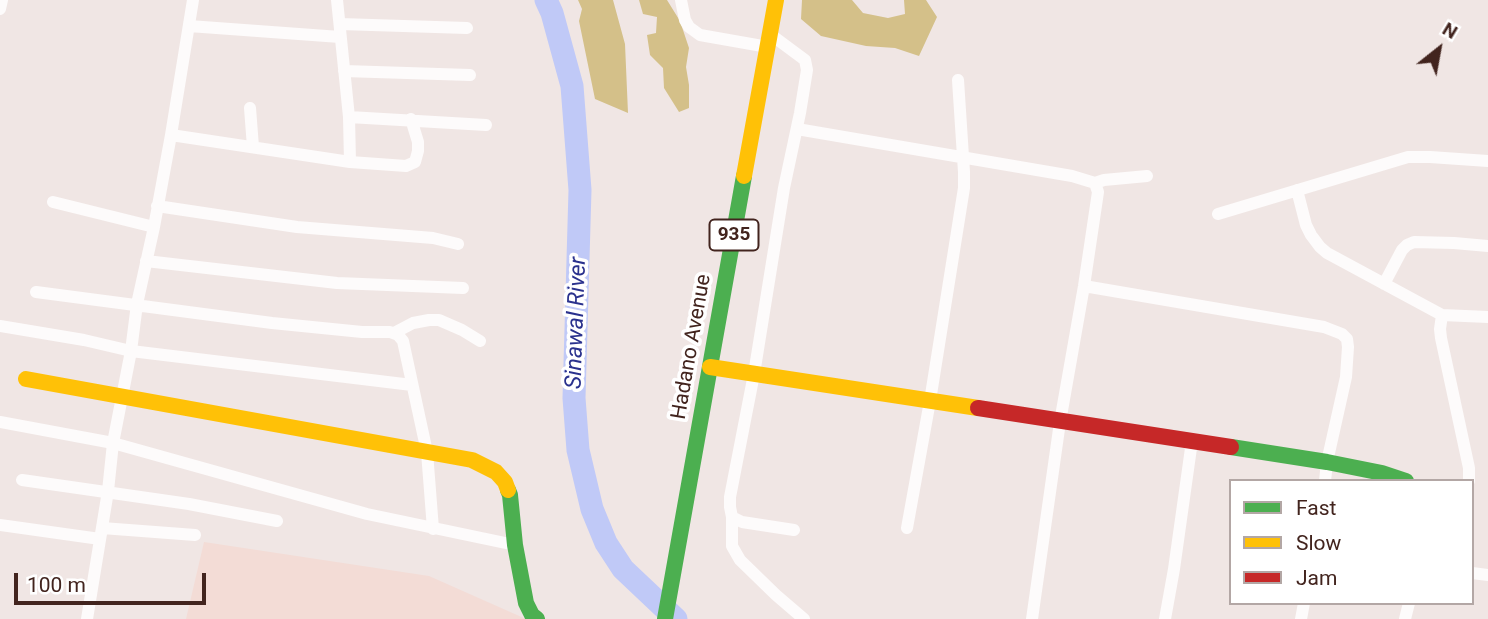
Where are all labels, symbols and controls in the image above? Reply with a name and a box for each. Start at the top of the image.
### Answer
north arrow [1404,14,1474,84]
text: N [1438,17,1462,44]
road number: 935 [710,219,758,250]
water label: Sinawal River [561,256,593,390]
street label: Hadano Avenue [667,272,717,422]
legend [1229,479,1474,605]
text: Fast [1296,496,1336,520]
text: Slow [1296,531,1341,555]
scale bar [18,560,210,604]
text: Jam [1296,566,1337,590]
text: 100 m [27,573,86,597]

